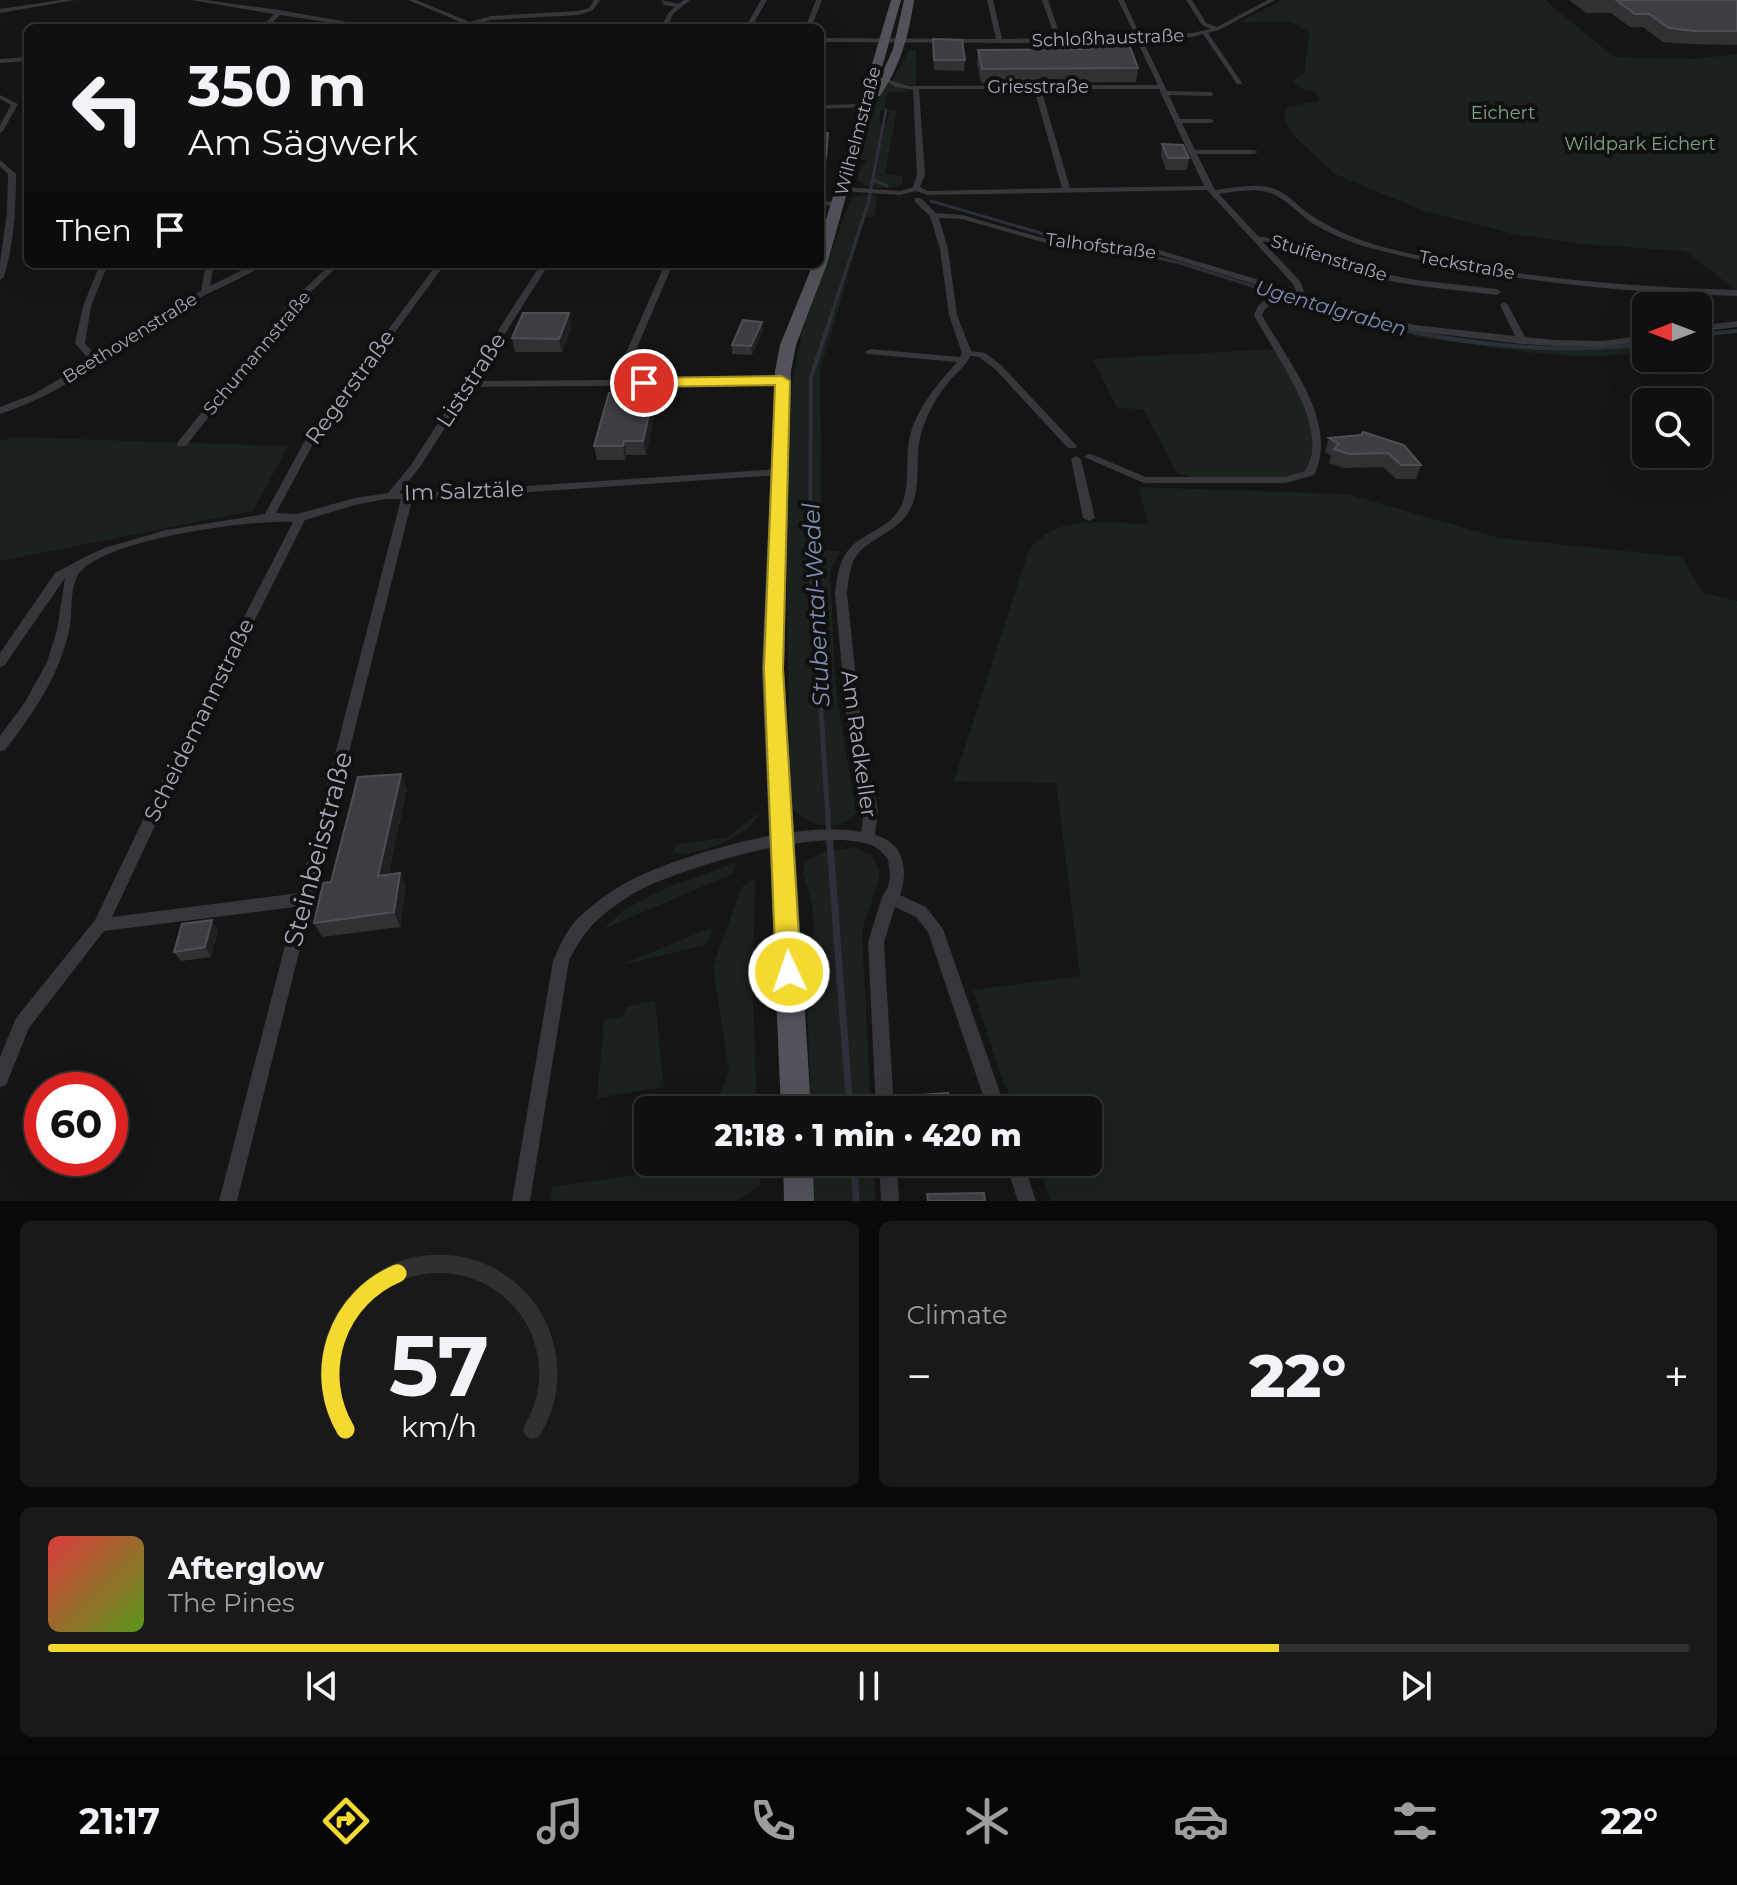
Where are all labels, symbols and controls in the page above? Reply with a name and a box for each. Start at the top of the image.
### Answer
street label: Schloßhaustraße [1031,24,1185,52]
text: 350 m [188,52,367,120]
icon: left [56,56,160,160]
street label: Wilhelmstraße [830,64,886,198]
street label: Griesstraße [987,76,1089,98]
park label: Eichert [1471,102,1535,124]
text: Am Sägwerk [188,120,418,164]
park label: Wildpark Eichert [1564,133,1716,155]
icon: arrive [148,208,192,252]
text: Then [56,212,132,249]
street label: Talhofstraße [1045,228,1158,264]
street label: Stuifenstraße [1268,230,1390,286]
street label: Teckstraße [1417,246,1517,284]
water label: Ugentalgraben [1253,275,1409,341]
street label: Schumannstraße [199,286,315,420]
street label: Beethovenstraße [59,288,201,388]
north arrow [1632,292,1712,372]
map controls [1632,292,1712,468]
street label: Regerstraße [299,325,401,449]
street label: Liststraße [431,328,511,432]
pin [610,349,678,417]
icon: arrive [622,361,666,405]
button: search [1632,388,1712,468]
street label: Im Salztäle [404,475,524,507]
water label: Stubental-Wedel [796,502,836,708]
street label: Scheidemannstraße [138,614,260,826]
street label: Am Radkeller [835,669,883,819]
street label: Steinbeisstraße [277,748,359,950]
position arrow [747,930,831,1014]
speed limit sign: 60 [24,1072,128,1176]
text: 21:18 · 1 min · 420 m [714,1117,1022,1154]
text: Climate [907,1299,1008,1331]
text: 57 [389,1315,489,1417]
text: 22° [1249,1339,1346,1412]
text: − [907,1349,932,1403]
text: + [1664,1349,1689,1403]
text: km/h [401,1409,477,1444]
text: Afterglow [168,1550,324,1587]
text: The Pines [168,1587,295,1619]
icon: previous [300,1664,344,1708]
icon: pause [847,1664,891,1708]
icon: next [1394,1664,1438,1708]
icon: directions [318,1793,374,1849]
icon: music [532,1793,588,1849]
icon: phone [745,1793,801,1849]
icon: climate [959,1793,1015,1849]
icon: car [1173,1793,1229,1849]
icon: filters [1387,1793,1443,1849]
text: 21:17 [79,1799,160,1843]
text: 22° [1601,1799,1658,1843]

